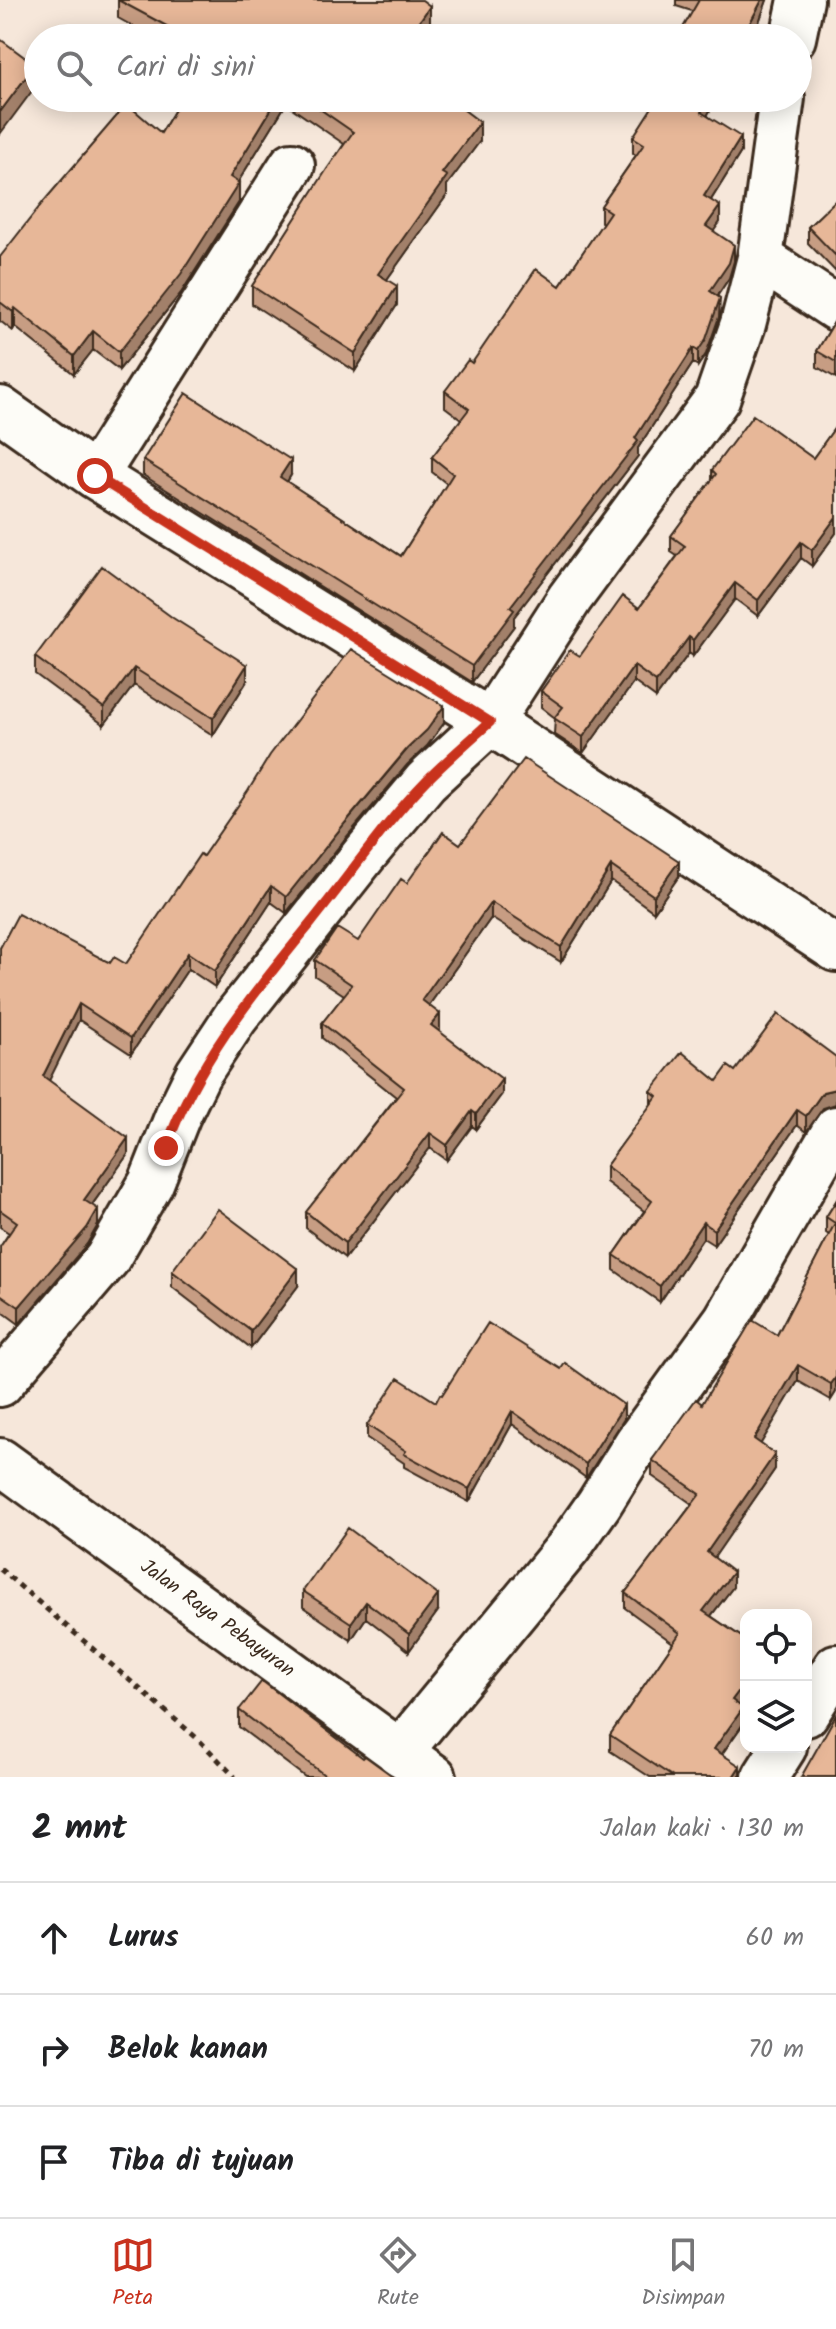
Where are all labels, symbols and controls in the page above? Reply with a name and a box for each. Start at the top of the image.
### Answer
search box [24,24,812,112]
text: Cari di sini [116,44,254,92]
icon: search [52,46,96,90]
route start [77,458,113,494]
route end [148,1130,184,1166]
street label: Jalan Raya Pebayuran [133,1552,301,1686]
map controls [740,1609,812,1753]
button: locate [740,1609,812,1681]
button: layers [740,1681,812,1753]
text: 2 mnt [32,1802,127,1856]
text: Jalan kaki · 130 m [600,1808,804,1850]
text: Lurus [108,1914,178,1962]
icon: ahead [32,1916,76,1960]
text: 60 m [745,1917,804,1959]
text: Belok kanan [108,2026,268,2074]
icon: right [32,2028,76,2072]
text: 70 m [748,2029,804,2071]
text: Tiba di tujuan [108,2138,294,2186]
icon: arrive [32,2140,76,2184]
tab: Peta [111,2233,155,2316]
tab: Rute [376,2233,420,2316]
tab: Disimpan [641,2233,725,2316]

